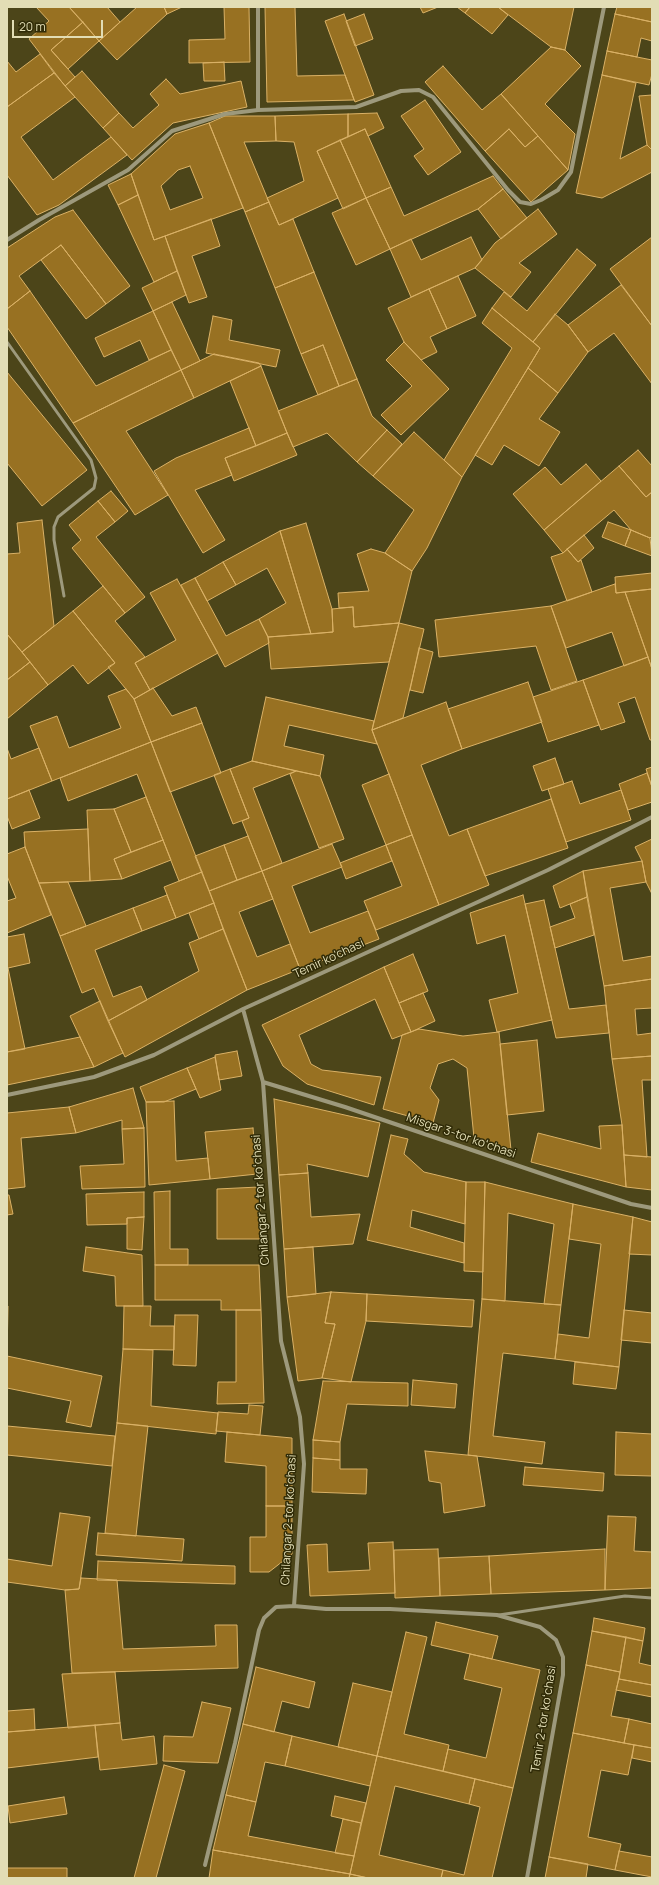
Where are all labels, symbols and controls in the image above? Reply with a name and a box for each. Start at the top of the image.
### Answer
scale bar [14,12,105,38]
text: 20 m [19,18,46,35]
street label: Temir ko'chasi [291,936,367,982]
street label: Misgar 3-tor koʻchasi [404,1110,518,1162]
street label: Chilangar 2-tor koʻchasi [249,1134,273,1266]
street label: Chilangar 2-tor koʻchasi [278,1454,300,1586]
street label: Temir 2-tor koʻchasi [528,1664,560,1774]

